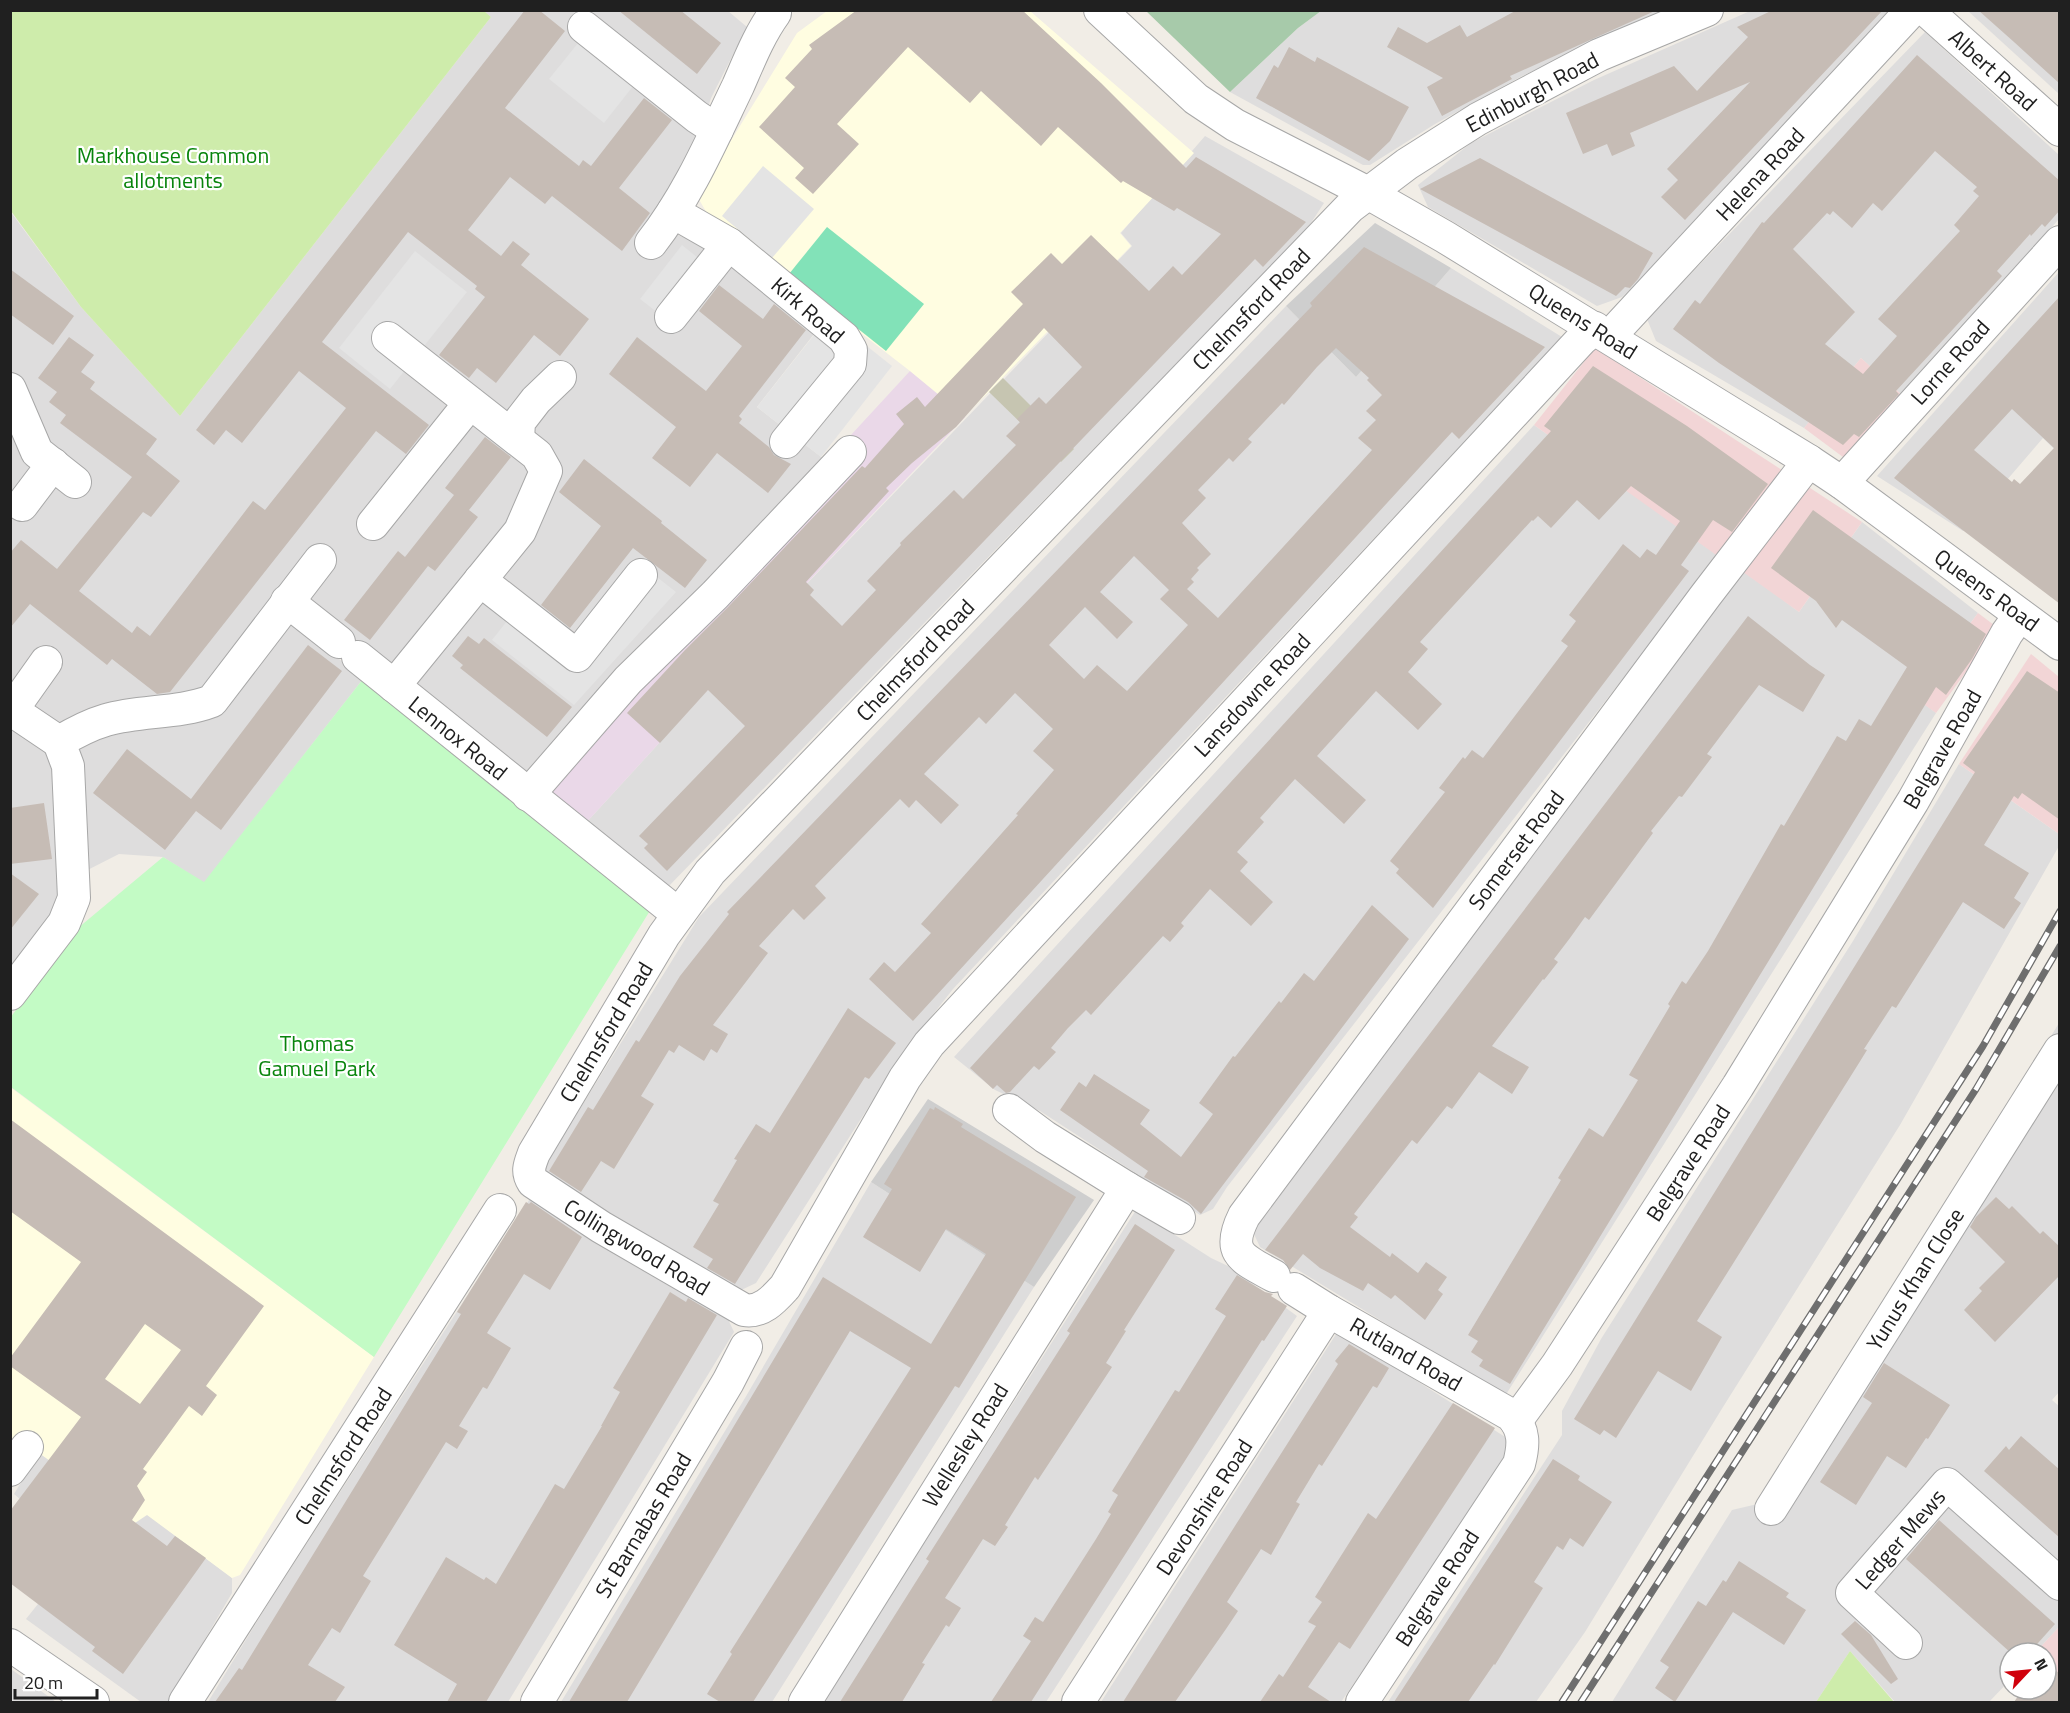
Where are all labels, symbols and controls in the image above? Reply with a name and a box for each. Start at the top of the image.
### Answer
street label: Albert Road [1941,21,2045,119]
street label: Edinburgh Road [1459,43,1605,141]
street label: Helena Road [1708,119,1812,229]
park label: Markhouse Common allotments [77,138,269,197]
street label: Chelmsford Road [1184,240,1318,378]
street label: Kirk Road [764,268,852,352]
street label: Queens Road [1522,274,1644,368]
street label: Lorne Road [1902,312,1998,412]
street label: Queens Road [1927,540,2047,640]
street label: Chelmsford Road [848,591,982,729]
street label: Lansdowne Road [1185,625,1319,765]
street label: Belgrave Road [1894,683,1990,815]
street label: Lennox Road [401,687,515,789]
street label: Somerset Road [1460,783,1572,917]
street label: Chelmsford Road [551,955,661,1109]
park label: Thomas Gamuel Park [258,1026,376,1085]
street label: Belgrave Road [1637,1098,1739,1228]
street label: Collingwood Road [557,1190,717,1304]
street label: Yunus Khan Close [1857,1201,1973,1357]
street label: Rutland Road [1343,1308,1469,1400]
street label: Wellesley Road [913,1376,1017,1514]
street label: Chelmsford Road [286,1380,400,1532]
street label: Devonshire Road [1147,1432,1261,1582]
street label: St Barnabas Road [586,1446,700,1604]
street label: Ledger Mews [1846,1481,1954,1597]
street label: Belgrave Road [1386,1523,1488,1653]
north arrow [1998,1641,2058,1701]
text: N [2028,1654,2055,1675]
scale bar [15,1662,98,1700]
text: 20 m [24,1669,63,1696]

